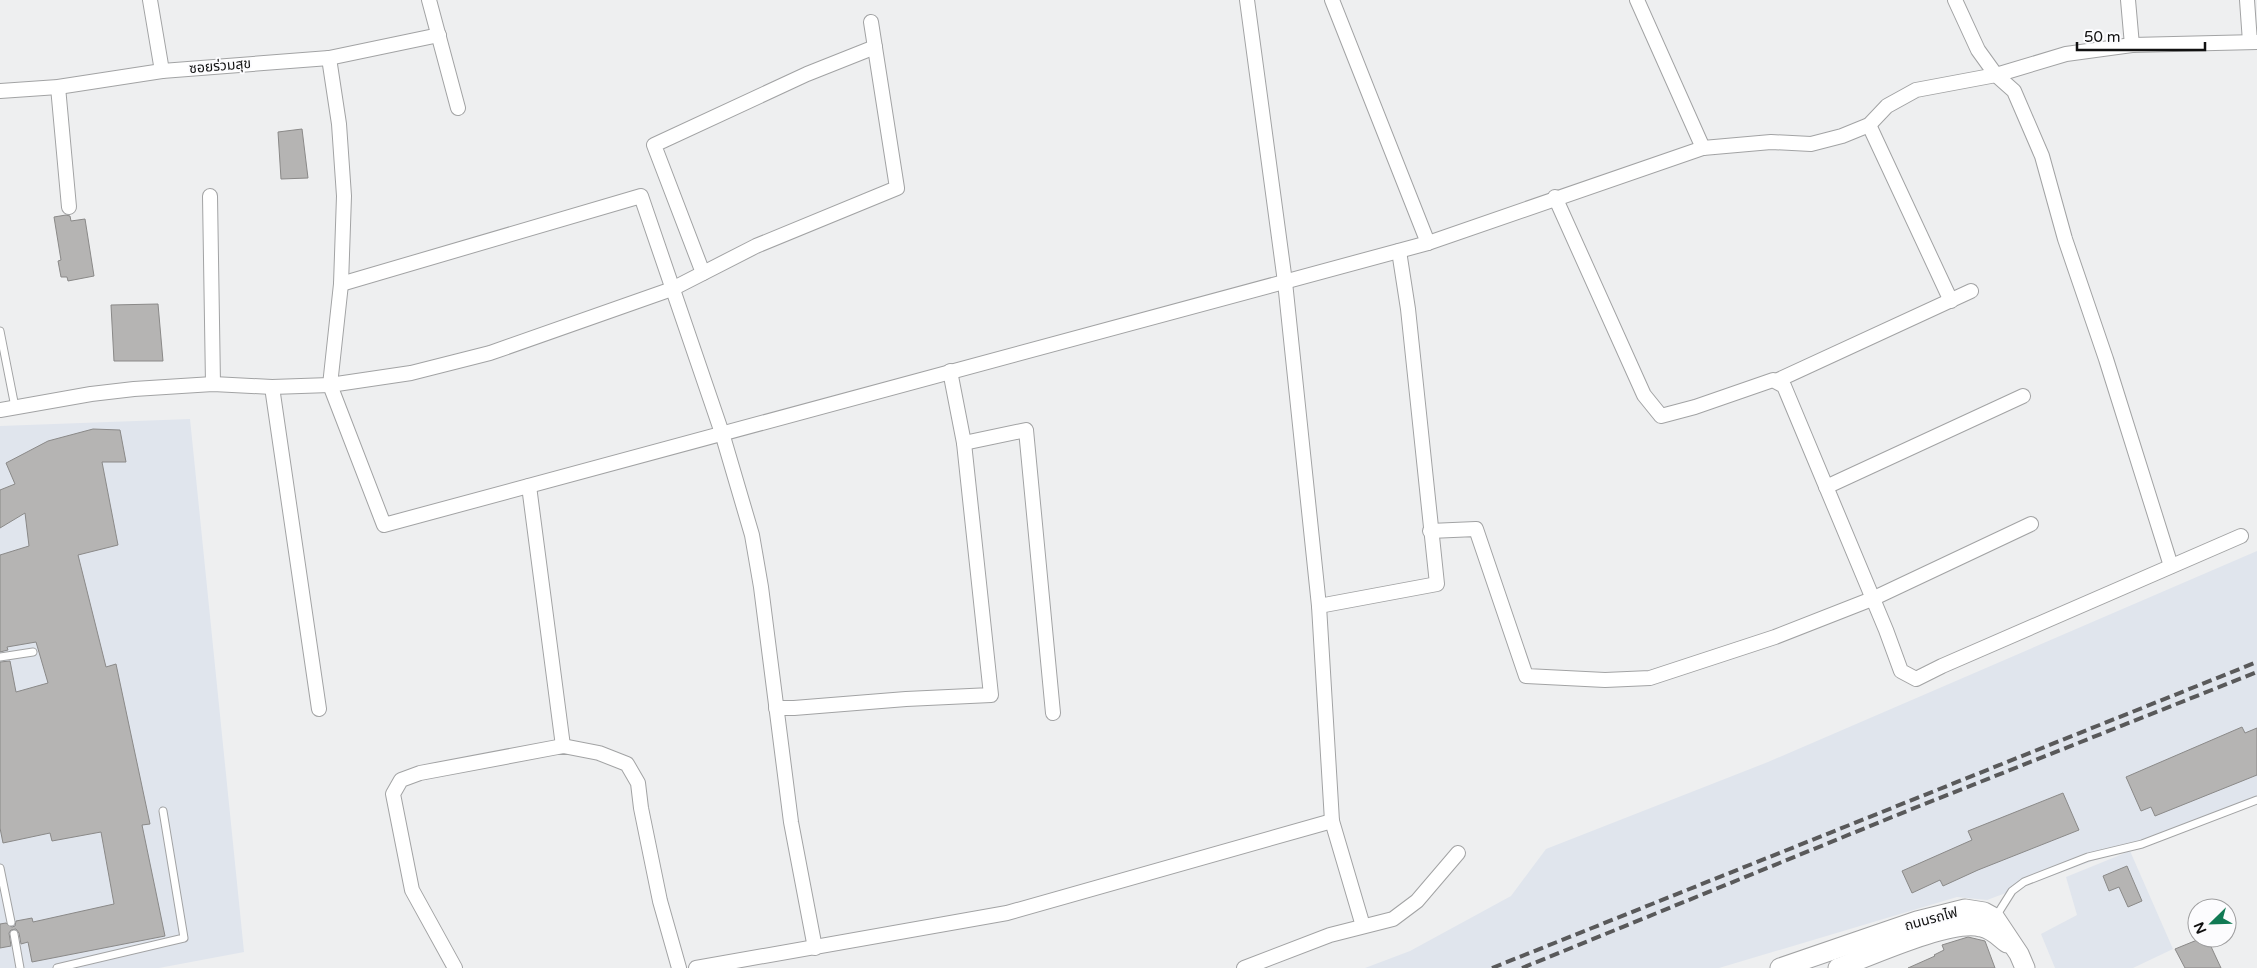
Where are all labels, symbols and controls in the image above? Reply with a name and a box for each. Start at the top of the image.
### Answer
scale bar [2077,20,2204,52]
text: 50 m [2084,28,2121,46]
street label: ซอยร่วมสุข [188,55,252,77]
north arrow [2187,898,2237,948]
street label: ถนนรถไฟ [1903,904,1960,934]
text: N [2190,919,2211,936]

